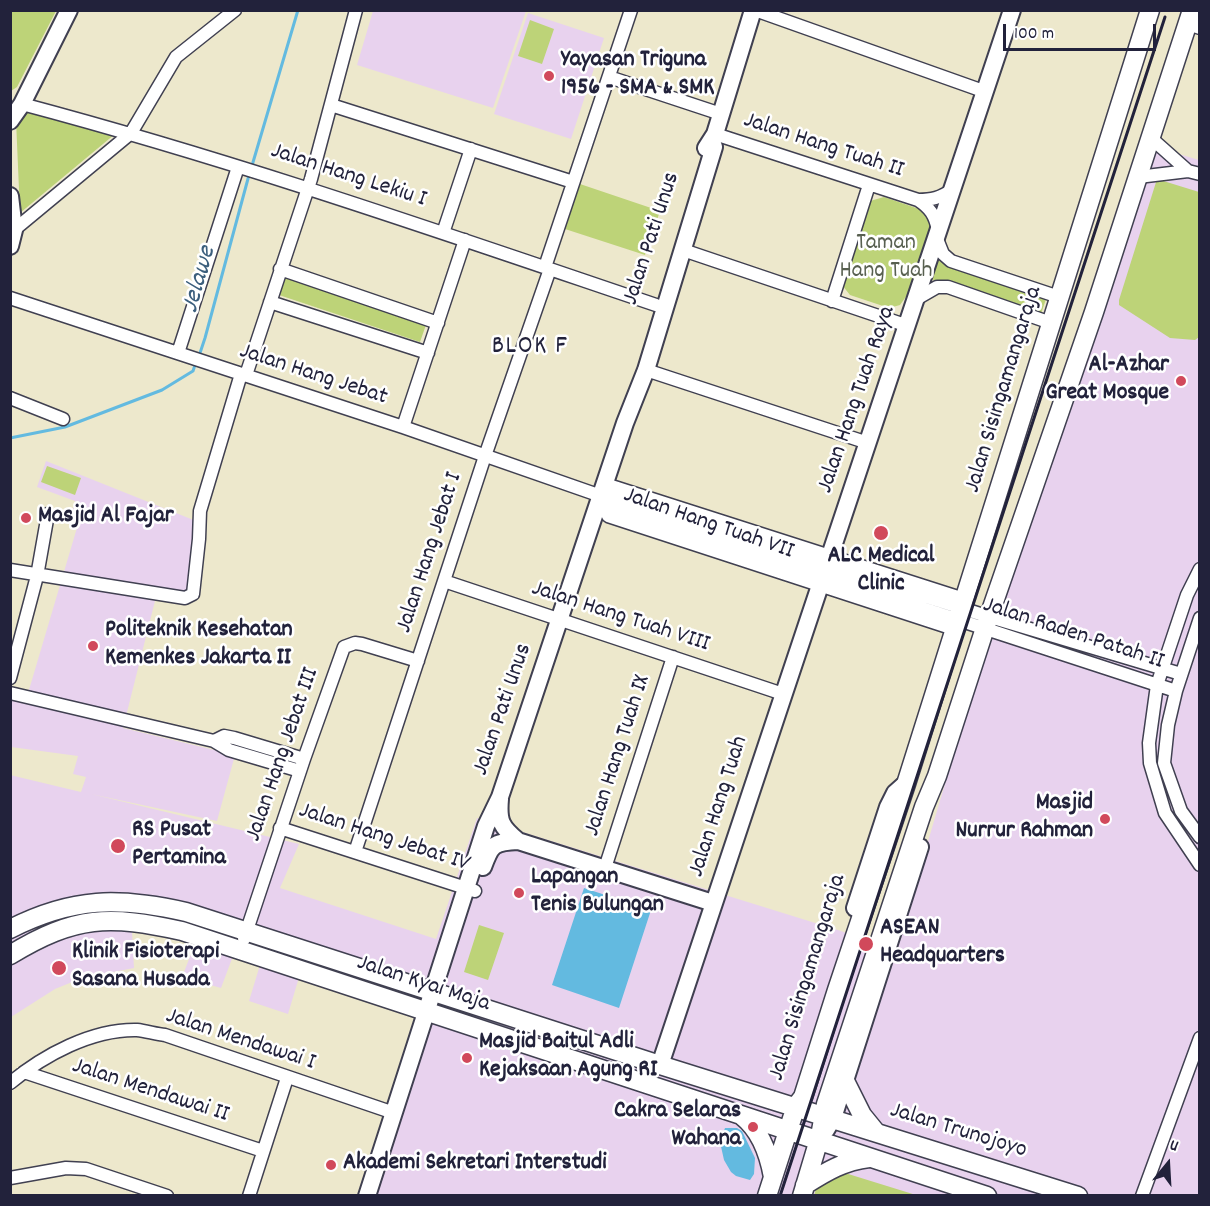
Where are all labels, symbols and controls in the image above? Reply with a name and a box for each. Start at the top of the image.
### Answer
scale bar [1006,12,1159,50]
text: 100 m [1014,22,1054,47]
place label: Yayasan Triguna 1956 - SMA & SMK [561,48,714,104]
marker: Yayasan Triguna 1956 - SMA & SMK [542,69,556,83]
street label: Jalan Hang Tuah II [739,108,907,186]
street label: Jalan Hang Lekiu I [266,138,430,216]
street label: Jalan Pati Unus [618,169,688,309]
park label: Taman Hang Tuah [840,231,932,287]
water label: Jelawe [177,243,225,317]
street label: Jalan Sisingamangaraja [960,283,1050,497]
street label: Jalan Hang Tuah Raya [813,303,903,497]
district label: BLOK F [492,332,568,364]
street label: Jalan Hang Jebat [235,339,391,413]
place label: Al-Azhar Great Mosque [1045,353,1169,409]
marker: Al-Azhar Great Mosque [1174,374,1188,388]
street label: Jalan Hang Jebat I [392,469,470,637]
street label: Jalan Hang Tuah VII [619,482,797,568]
place label: Masjid Al Fajar [38,504,174,532]
marker: Masjid Al Fajar [19,511,33,525]
marker: ALC Medical Clinic [872,524,890,542]
place label: ALC Medical Clinic [827,544,935,600]
street label: Jalan Hang Tuah VIII [527,576,713,660]
street label: Jalan Raden Patah II [979,592,1167,678]
place label: Politeknik Kesehatan Kemenkes Jakarta II [105,618,293,674]
marker: Politeknik Kesehatan Kemenkes Jakarta II [86,639,100,653]
street label: Jalan Pati Unus [468,640,540,780]
street label: Jalan Hang Jebat III [241,664,327,846]
street label: Jalan Hang Tuah IX [579,672,659,840]
street label: Jalan Hang Tuah [684,733,756,881]
place label: Masjid Nurrur Rahman [955,791,1093,847]
street label: Jalan Hang Jebat IV [295,798,473,880]
marker: Masjid Nurrur Rahman [1098,812,1112,826]
place label: RS Pusat Pertamina [132,818,226,874]
marker: RS Pusat Pertamina [109,837,127,855]
place label: Lapangan Tenis Bulungan [531,865,664,921]
street label: Jalan Sisingamangaraja [764,871,854,1085]
marker: Lapangan Tenis Bulungan [512,886,526,900]
place label: ASEAN Headquarters [880,916,1005,972]
marker: ASEAN Headquarters [857,935,875,953]
place label: Klinik Fisioterapi Sasana Husada [72,940,219,996]
street label: Jalan Kyai Maja [353,950,493,1020]
marker: Klinik Fisioterapi Sasana Husada [50,959,68,977]
street label: Jalan Mendawai I [161,1003,319,1079]
place label: Masjid Baitul Adli Kejaksaan Agung RI [479,1030,657,1086]
marker: Masjid Baitul Adli Kejaksaan Agung RI [460,1051,474,1065]
street label: Jalan Mendawai II [68,1053,232,1131]
street label: Jalan Trunojoyo [886,1098,1030,1166]
place label: Cakra Selaras Wahana [614,1099,741,1155]
marker: Cakra Selaras Wahana [746,1120,760,1134]
north arrow [1138,1134,1198,1194]
text: U [1166,1134,1181,1159]
place label: Akademi Sekretari Interstudi [343,1151,607,1179]
marker: Akademi Sekretari Interstudi [324,1158,338,1172]

